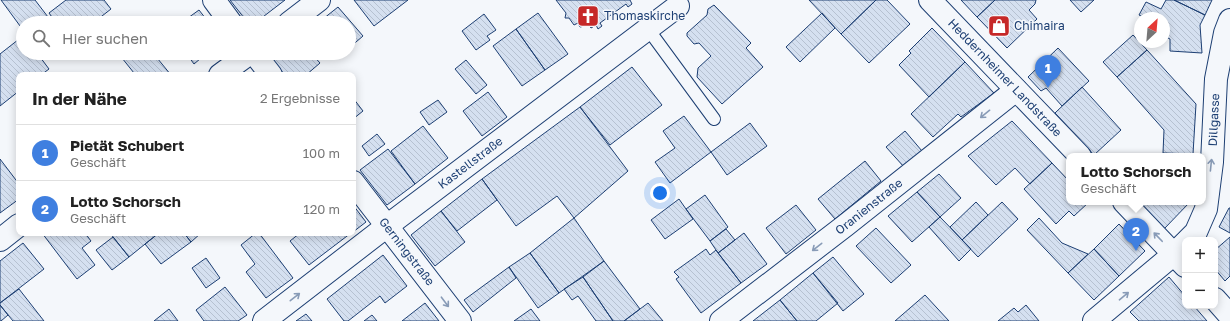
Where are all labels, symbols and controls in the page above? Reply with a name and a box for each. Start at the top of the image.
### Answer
church icon: Thomaskirche [575,3,601,29]
place label: Thomaskirche [604,8,685,23]
north arrow [1134,12,1170,48]
shop icon: Chimaira [986,13,1012,39]
street label: Heddernheimer Landstraße [945,15,1065,140]
search box [16,16,356,60]
place label: Chimaira [1014,18,1065,33]
icon: search [30,27,52,49]
text: Hier suchen [62,29,148,47]
pin: 1 [1035,55,1061,88]
text: In der Nähe [32,88,127,109]
text: 2 Ergebnisse [260,90,340,106]
street label: Dillgasse [1205,93,1222,147]
one-way arrow [980,109,991,118]
street label: Kastellstraße [435,133,505,192]
text: Pietät Schubert [70,136,184,154]
text: 1 [42,145,48,161]
text: 100 m [303,145,340,161]
popup [1066,153,1206,205]
text: Geschäft [70,154,126,170]
one-way arrow [1208,159,1215,172]
text: Lotto Schorsch [1081,162,1191,180]
street label: Oranienstraße [832,175,905,238]
text: Geschäft [1081,180,1137,196]
your location [650,183,670,203]
text: Lotto Schorsch [70,192,181,210]
text: 2 [41,201,49,217]
text: 120 m [303,201,340,217]
text: Geschäft [70,210,126,226]
street label: Gerningstraße [376,214,438,289]
pin: 2 [1123,218,1149,251]
one-way arrow [1154,232,1163,242]
map controls [1182,237,1218,309]
button: + [1182,237,1218,273]
one-way arrow [812,242,823,251]
button: − [1182,273,1218,309]
one-way arrow [1119,291,1130,300]
one-way arrow [290,293,301,301]
one-way arrow [441,296,449,307]

